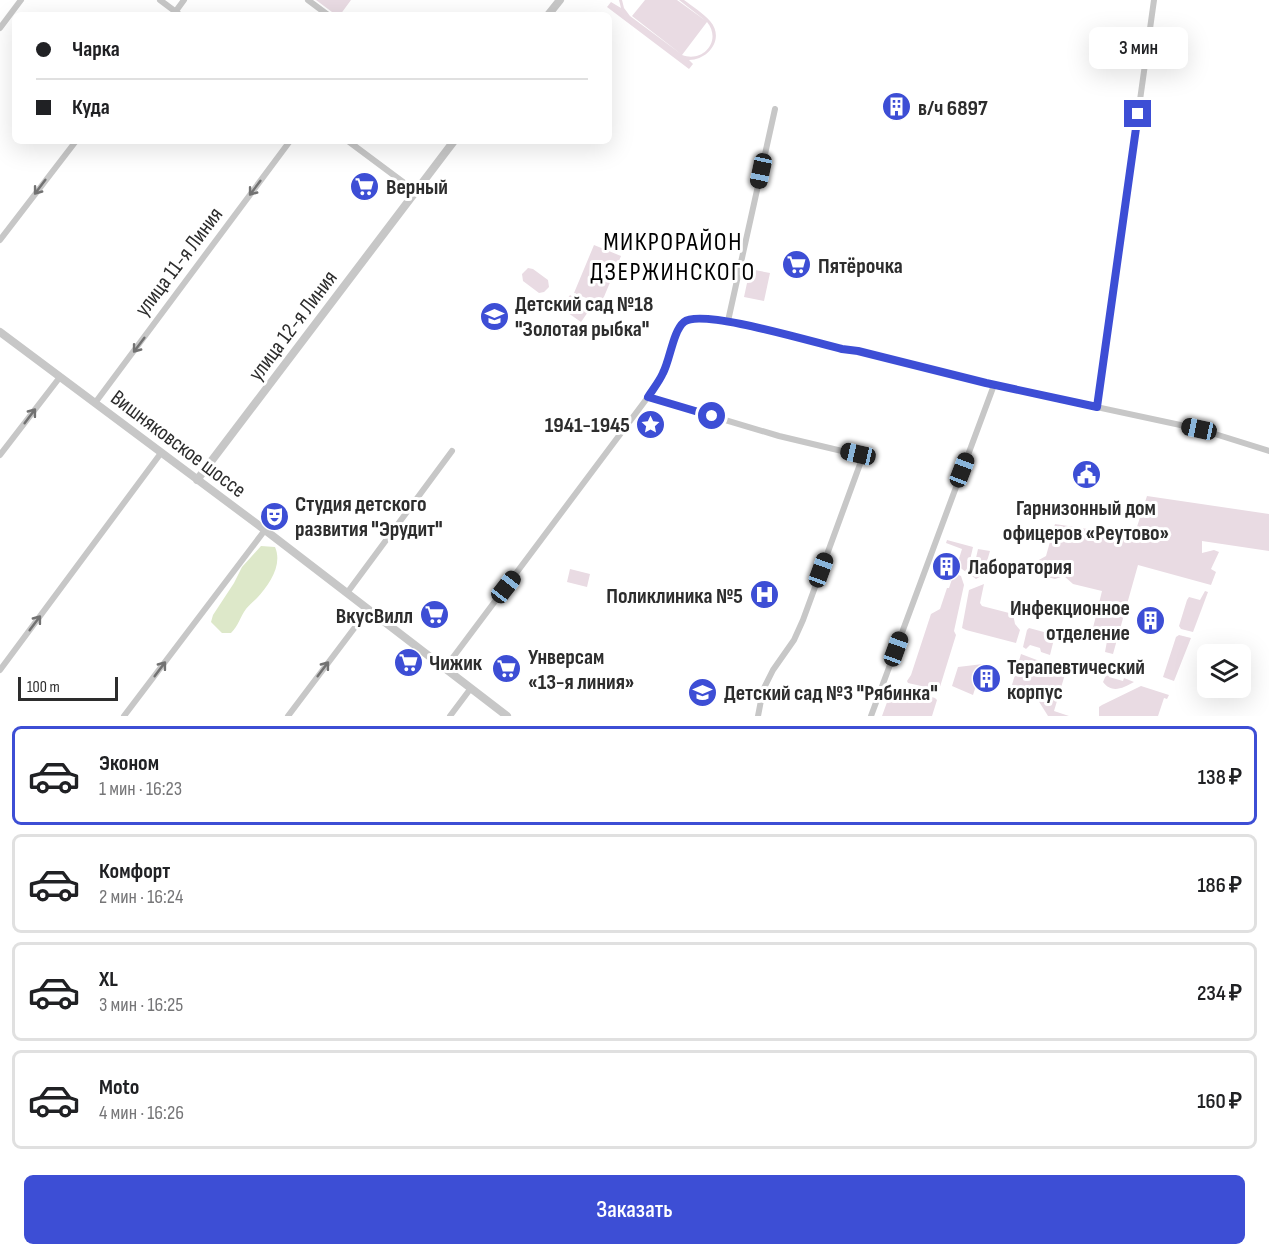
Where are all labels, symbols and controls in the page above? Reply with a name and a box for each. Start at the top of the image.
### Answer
callout: 3 мин [1088,27,1188,69]
text: Чарка [72,36,120,63]
text: 3 мин [1119,36,1158,60]
building icon: в/ч 6897 [881,91,913,123]
text: Куда [72,94,110,121]
place label: в/ч 6897 [918,95,988,122]
route end [1124,100,1151,127]
car [748,152,774,190]
supermarket icon: Верный [349,170,381,202]
place label: Верный [386,174,448,201]
one-way arrow [34,179,47,195]
one-way arrow [249,180,262,196]
street label: улица 11-я Линия [129,202,229,322]
district label: МИКРОРАЙОН ДЗЕРЖИНСКОГО [590,227,756,288]
supermarket icon: Пятёрочка [781,249,813,281]
place label: Пятёрочка [818,253,903,280]
street label: улица 12-я Линия [243,265,344,386]
place label: Детский сад №18 "Золотая рыбка" [515,291,653,343]
school or university icon: Детский сад №18 "Золотая рыбка" [478,300,510,332]
one-way arrow [133,336,145,352]
street label: Вишняковское шоссе [105,384,251,504]
route start [698,402,725,429]
one-way arrow [23,408,36,424]
place icon: 1941-1945 [635,408,667,440]
place label: 1941-1945 [545,412,630,439]
car [1180,416,1218,442]
car [838,441,878,467]
car [947,450,977,490]
public building icon: Гарнизонный дом офицеров «Реутово» [1070,459,1102,491]
place label: Студия детского развития "Эрудит" [295,491,443,543]
place label: Гарнизонный дом офицеров «Реутово» [1003,495,1169,547]
theatre icon: Студия детского развития "Эрудит" [258,500,290,532]
car [806,550,836,590]
building icon: Лаборатория [931,550,963,582]
place label: Лаборатория [968,554,1072,581]
car [488,567,524,607]
hospital icon: Поликлиника №5 [748,579,780,611]
place label: Поликлиника №5 [606,583,743,610]
place label: Инфекционное отделение [1010,595,1130,647]
supermarket icon: ВкусВилл [418,599,450,631]
place label: ВкусВилл [336,603,413,630]
building icon: Инфекционное отделение [1135,604,1167,636]
one-way arrow [29,615,41,631]
car [881,629,911,669]
place label: Унверсам «13-я линия» [528,644,635,696]
map controls [1197,644,1251,698]
button: layers [1197,644,1251,698]
supermarket icon: Чижик [392,646,424,678]
place label: Чижик [429,650,483,677]
supermarket icon: Унверсам «13-я линия» [491,653,523,685]
place label: Терапевтический корпус [1007,654,1145,706]
one-way arrow [153,662,166,678]
one-way arrow [317,662,330,678]
building icon: Терапевтический корпус [970,663,1002,695]
scale bar [18,674,118,702]
school or university icon: Детский сад №3 "Рябинка" [687,676,719,708]
text: 100 m [27,678,60,697]
place label: Детский сад №3 "Рябинка" [724,680,938,707]
icon: car [27,749,81,803]
text: Эконом [99,750,159,777]
text: 138 ₽ [1198,764,1242,791]
text: 1 мин · 16:23 [99,777,182,801]
icon: car [27,857,81,911]
text: Комфорт [99,858,170,885]
text: 186 ₽ [1197,872,1242,899]
text: 2 мин · 16:24 [99,885,183,909]
icon: car [27,965,81,1019]
text: XL [99,966,118,993]
text: 234 ₽ [1197,980,1242,1007]
text: 3 мин · 16:25 [99,993,183,1017]
icon: car [27,1073,81,1127]
text: Moto [99,1074,139,1101]
text: 160 ₽ [1197,1088,1242,1115]
text: 4 мин · 16:26 [99,1101,184,1125]
button: Заказать [24,1175,1245,1244]

